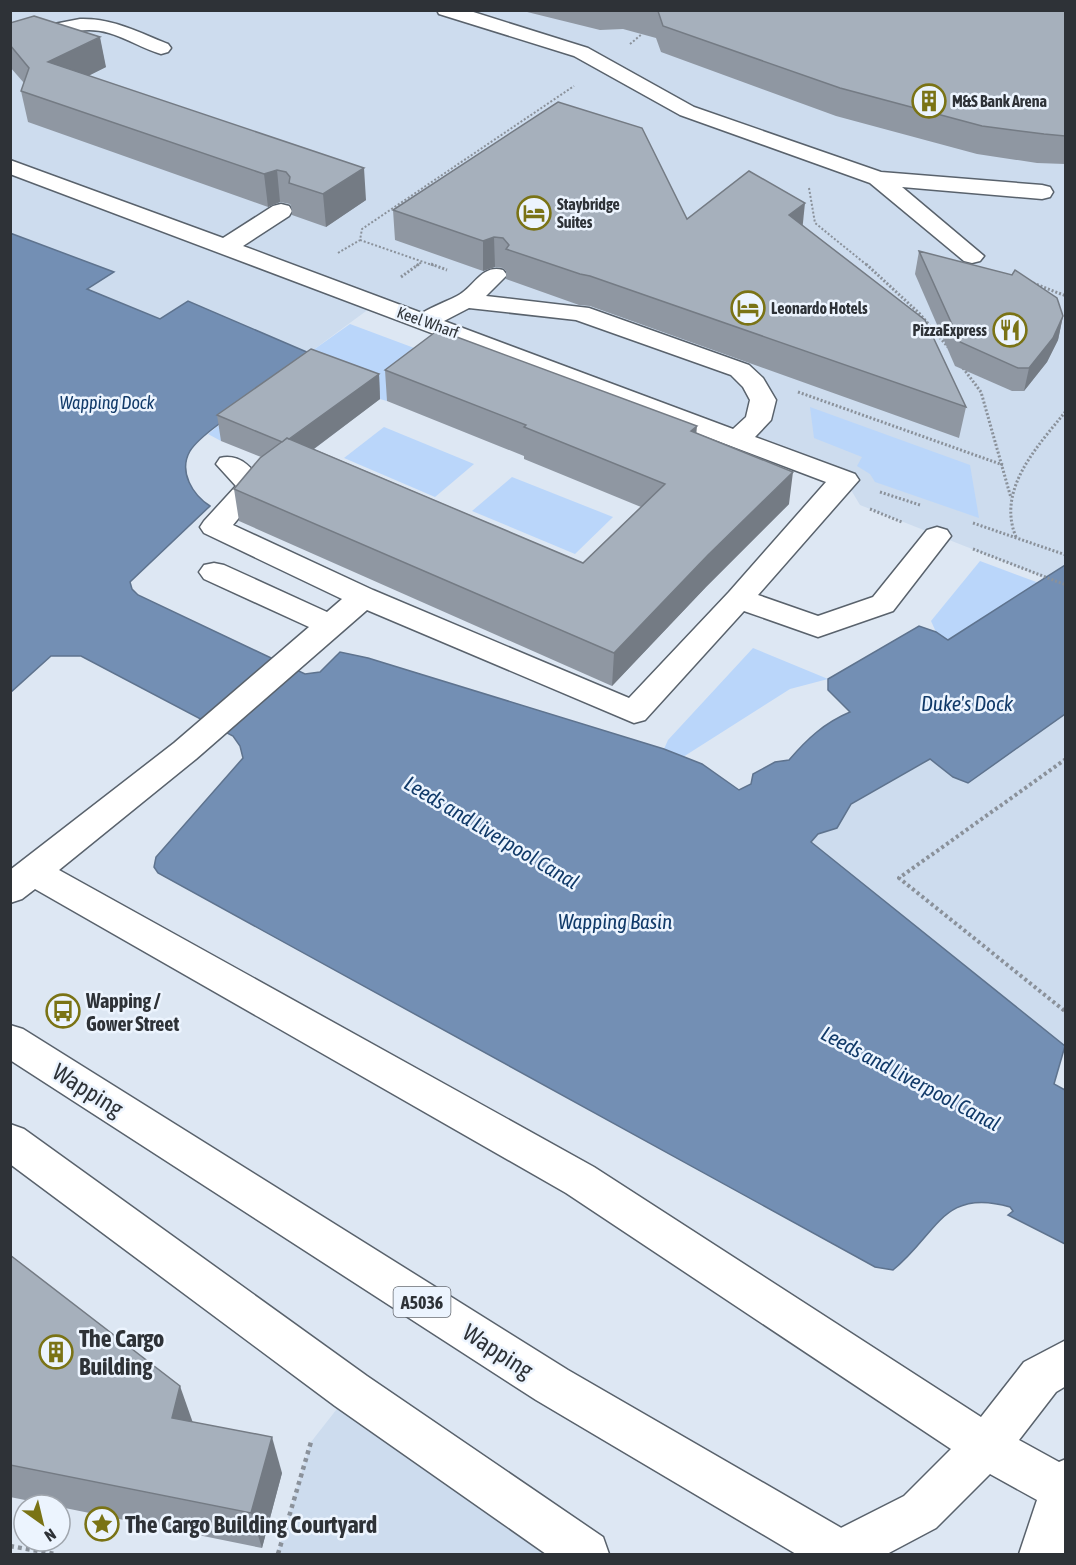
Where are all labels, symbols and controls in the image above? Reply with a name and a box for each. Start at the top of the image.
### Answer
building icon: M&S Bank Arena [911,83,947,119]
place label: M&S Bank Arena [952,92,1047,110]
hotel icon: Staybridge Suites [516,195,552,231]
place label: Staybridge Suites [557,195,620,231]
hotel icon: Leonardo Hotels [730,290,766,326]
place label: Leonardo Hotels [771,299,868,317]
street label: Keel Wharf [395,303,462,342]
restaurant icon: PizzaExpress [992,312,1028,348]
place label: PizzaExpress [913,321,987,339]
water label: Wapping Dock [60,392,156,413]
water label: Duke's Dock [921,691,1014,715]
water label: Leeds and Liverpool Canal [400,770,584,894]
water label: Wapping Basin [558,909,672,933]
place label: Wapping / Gower Street [85,989,179,1035]
bus stop icon: Wapping / Gower Street [45,993,81,1029]
water label: Leeds and Liverpool Canal [817,1021,1005,1135]
street label: Wapping [48,1058,129,1122]
road number: A5036 [394,1287,450,1317]
street label: Wapping [458,1318,539,1384]
place label: The Cargo Building [79,1325,164,1380]
building icon: The Cargo Building [38,1334,74,1370]
north arrow [12,1493,72,1553]
place icon: The Cargo Building Courtyard [84,1506,120,1542]
place label: The Cargo Building Courtyard [125,1511,377,1538]
text: N [41,1525,59,1546]

